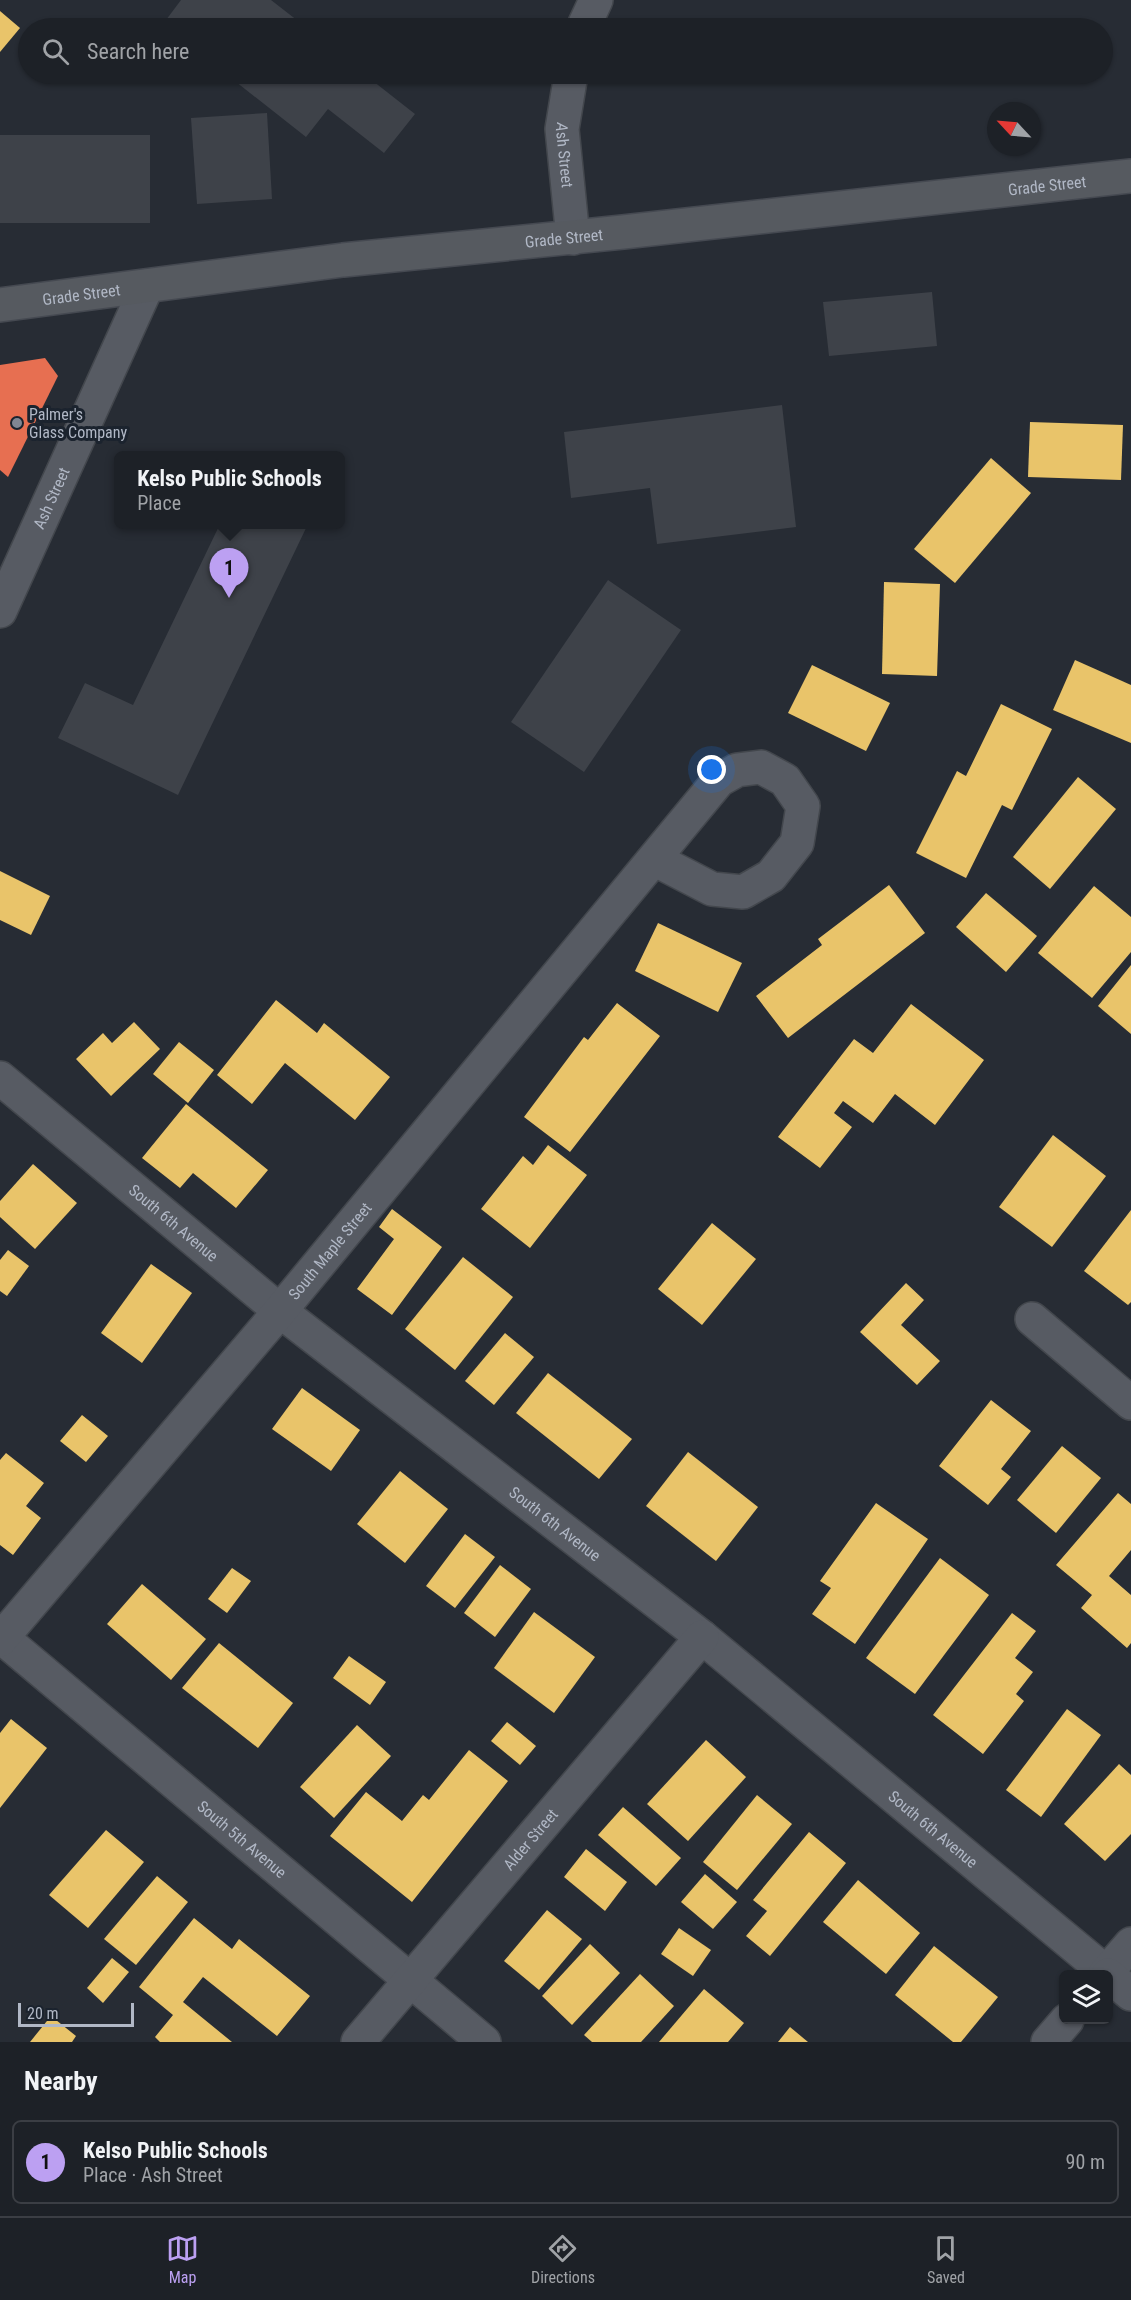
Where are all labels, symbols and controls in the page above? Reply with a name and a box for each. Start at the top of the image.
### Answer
search box [18,18,1113,84]
icon: search [39,35,72,68]
text: Search here [87,39,189,64]
north arrow [987,102,1041,156]
street label: Ash Street [552,121,577,189]
street label: Grade Street [1007,172,1087,199]
street label: Grade Street [524,225,604,252]
street label: Grade Street [41,280,122,309]
place label: Palmer's Glass Company [29,405,128,442]
marker: Palmer's Glass Company [10,416,24,430]
popup [114,451,345,529]
street label: Ash Street [29,464,74,532]
text: Kelso Public Schools [137,466,322,491]
text: Place [137,491,181,515]
pin: 1 [210,548,248,598]
your location [697,755,726,784]
street label: South 6th Avenue [125,1180,222,1266]
street label: South Maple Street [284,1199,376,1304]
street label: South 6th Avenue [505,1483,604,1565]
street label: South 6th Avenue [884,1787,981,1872]
street label: South 5th Avenue [193,1797,290,1882]
street label: Alder Street [499,1805,562,1874]
map controls [1059,1970,1113,2024]
button: layers [1059,1970,1113,2024]
scale bar [18,2000,134,2028]
text: 20 m [27,2004,59,2023]
text: Nearby [24,2066,98,2096]
text: Kelso Public Schools [83,2138,268,2163]
text: 1 [40,2150,51,2174]
text: 90 m [1066,2150,1105,2174]
text: Place · Ash Street [83,2163,223,2187]
tab: Map [166,2232,199,2287]
tab: Directions [531,2232,595,2287]
tab: Saved [927,2232,965,2287]

